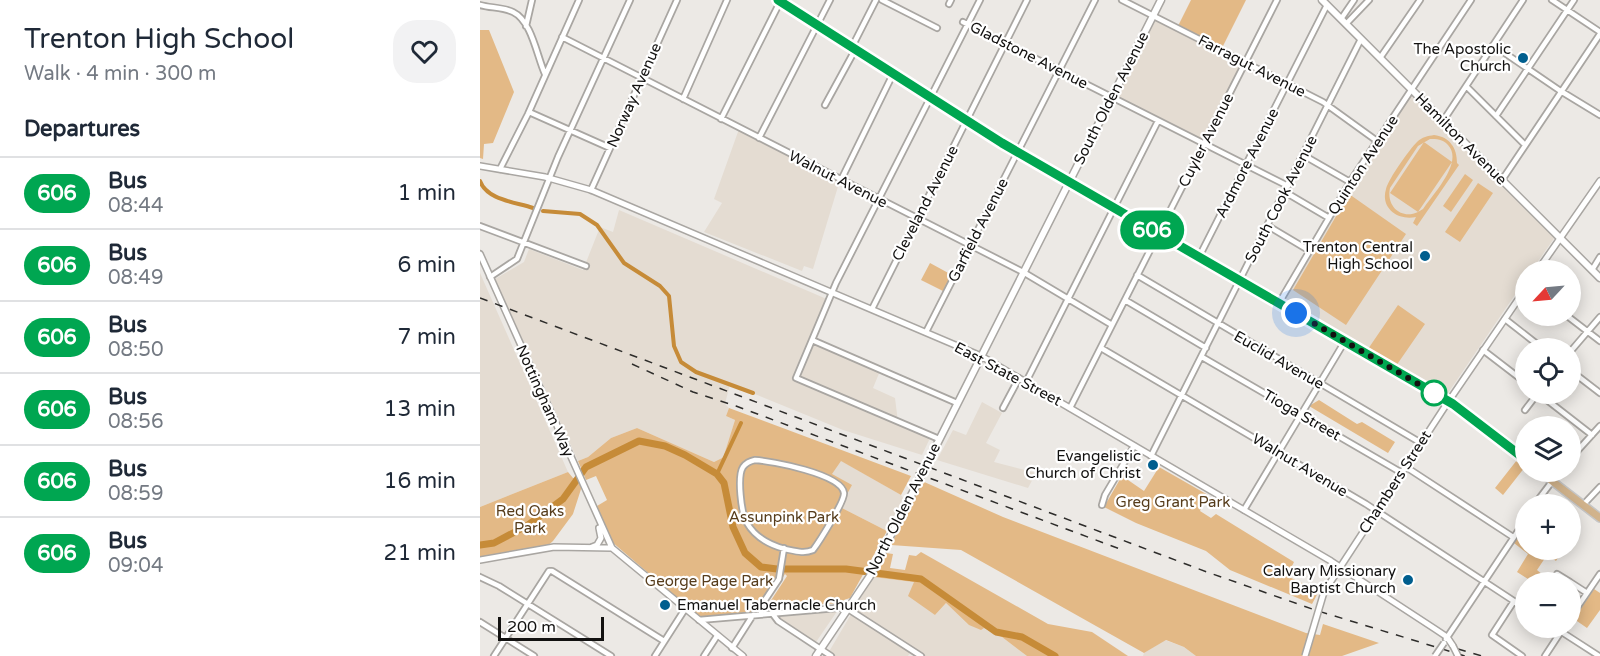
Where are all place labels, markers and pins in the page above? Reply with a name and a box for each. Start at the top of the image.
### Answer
place label: The Apostolic Church [1413,40,1511,75]
marker: The Apostolic Church [1516,51,1530,65]
place label: Trenton Central High School [1303,238,1413,273]
marker: Trenton Central High School [1418,249,1432,263]
unlabelled marker [1421,380,1447,406]
place label: Evangelistic Church of Christ [1025,447,1141,482]
marker: Evangelistic Church of Christ [1146,458,1160,472]
place label: Calvary Missionary Baptist Church [1263,562,1396,597]
marker: Calvary Missionary Baptist Church [1401,573,1415,587]
place label: Emanuel Tabernacle Church [677,596,876,614]
marker: Emanuel Tabernacle Church [658,598,672,612]

